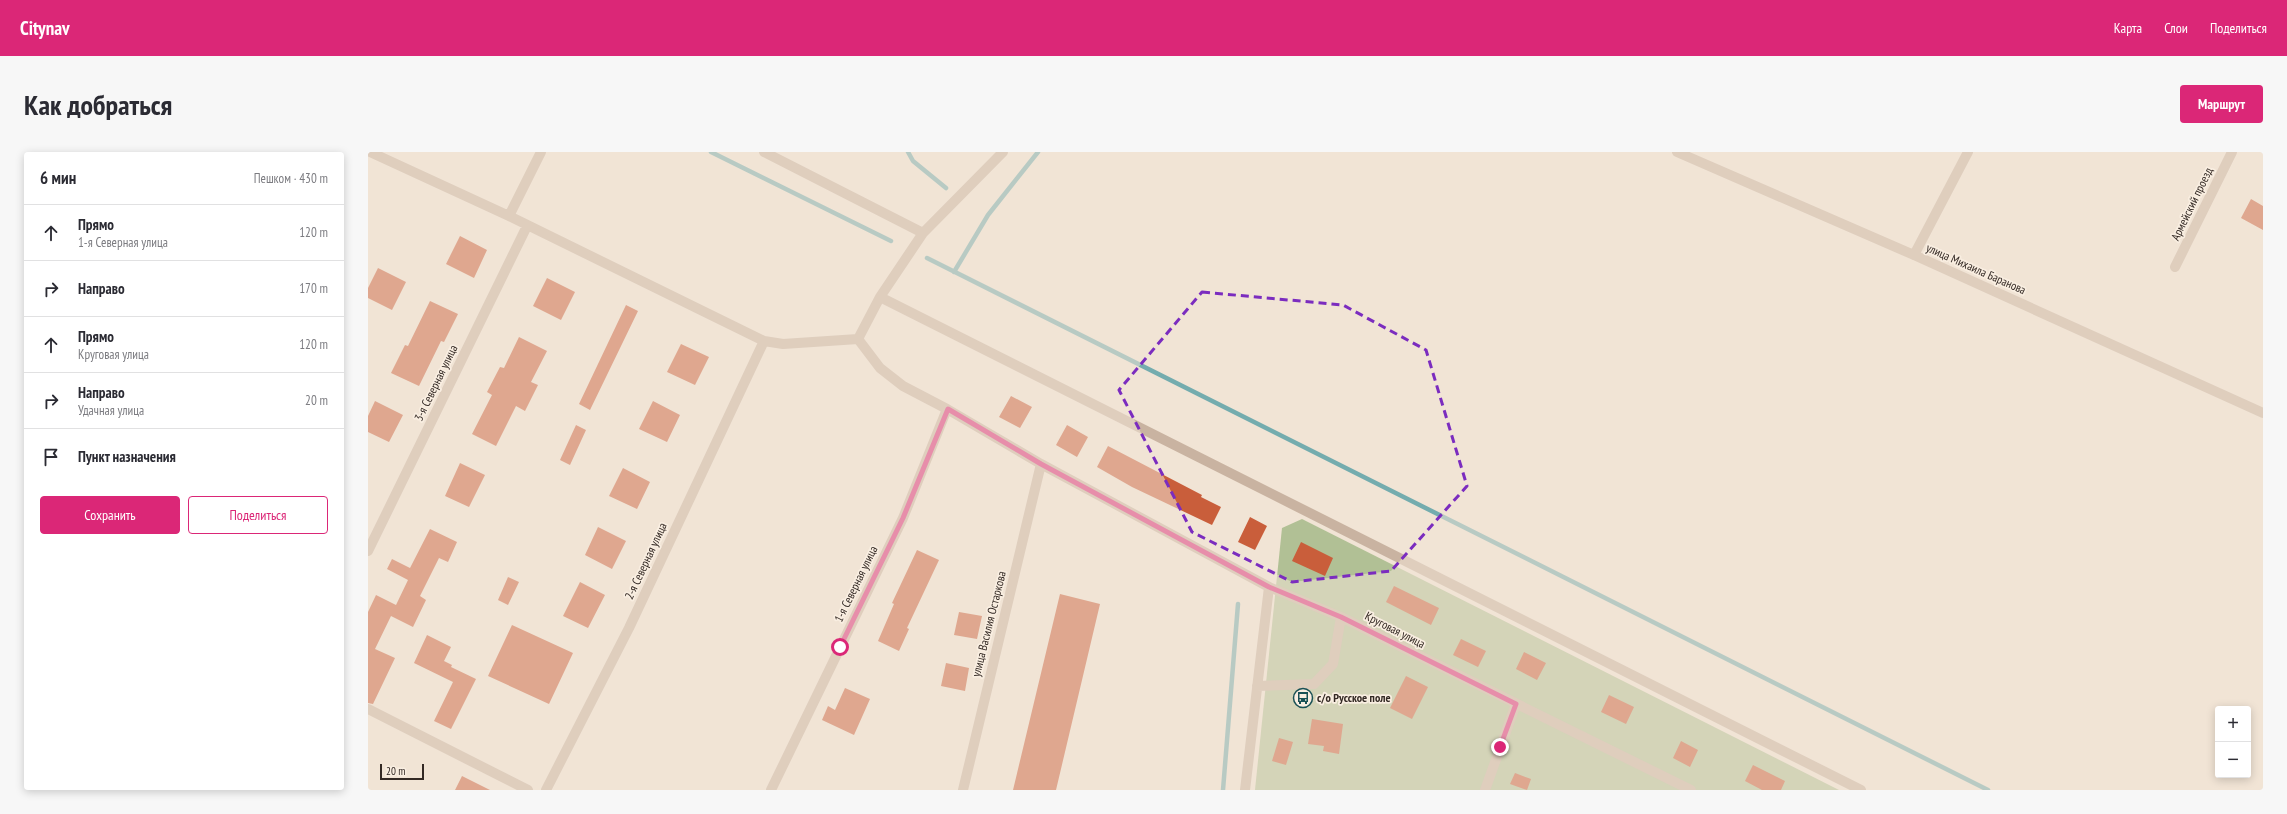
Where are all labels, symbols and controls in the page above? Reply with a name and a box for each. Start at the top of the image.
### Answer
text: Citynav [20,16,70,40]
text: Карта [2114,19,2142,37]
text: Слои [2164,19,2188,37]
text: Поделиться [2210,19,2267,37]
button: Маршрут [2180,85,2263,123]
text: Как добраться [24,86,172,123]
street label: Армейский проезд [2167,164,2216,243]
text: 6 мин [40,167,76,189]
text: Пешком · 430 m [254,170,328,187]
text: Прямо [78,215,114,234]
icon: ahead [40,222,62,244]
text: 120 m [299,224,328,241]
text: 1-я Северная улица [78,234,168,251]
street label: улица Михаила Баранова [1924,240,2029,297]
icon: right [40,278,62,300]
text: Направо [78,279,125,298]
text: 170 m [299,280,328,297]
text: Прямо [78,327,114,346]
icon: ahead [40,334,62,356]
text: 120 m [299,336,328,353]
street label: 3-я Северная улица [411,342,461,423]
text: Круговая улица [78,346,149,363]
text: Направо [78,383,125,402]
icon: right [40,390,62,412]
text: 20 m [305,392,328,409]
text: Удачная улица [78,402,144,419]
icon: arrive [40,446,62,468]
text: Пункт назначения [78,447,176,466]
button: Сохранить [40,496,180,534]
button: Поделиться [188,496,328,534]
street label: 2-я Северная улица [621,520,670,602]
street label: 1-я Северная улица [831,543,881,624]
street label: улица Василия Остаркова [968,569,1009,678]
street label: Круговая улица [1363,608,1428,651]
route start [831,638,849,656]
bus stop icon: с/о Русское поле [1292,687,1314,709]
place label: с/о Русское поле [1317,690,1391,705]
map controls [2215,706,2251,778]
button: + [2215,706,2251,742]
route end [1491,738,1509,756]
button: − [2215,742,2251,778]
scale bar [380,762,424,781]
text: 20 m [386,764,405,778]

